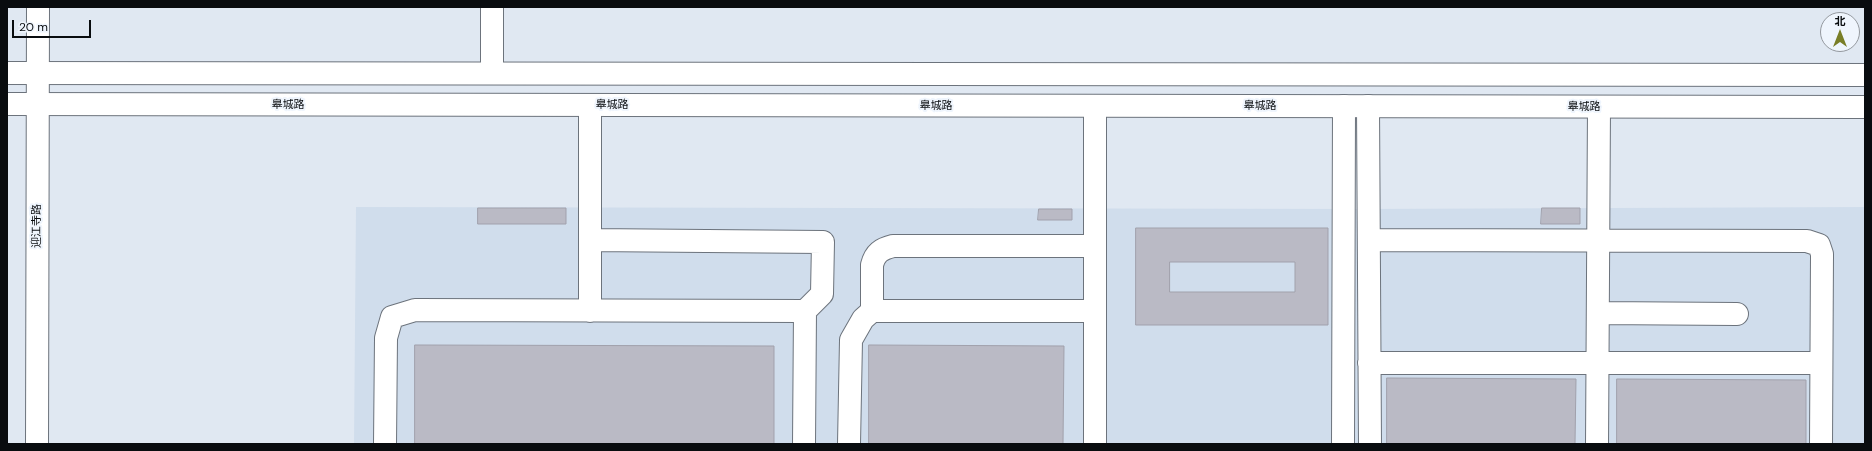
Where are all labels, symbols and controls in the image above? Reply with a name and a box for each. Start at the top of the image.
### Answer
scale bar [14,12,93,38]
north arrow [1820,12,1860,52]
text: 北 [1835,14,1846,28]
text: 20 m [19,19,48,35]
street label: 皋城路 [272,98,304,112]
street label: 皋城路 [596,98,628,112]
street label: 皋城路 [920,99,952,113]
street label: 皋城路 [1244,99,1276,113]
street label: 皋城路 [1568,100,1600,114]
street label: 迎江寺路 [30,204,44,248]

